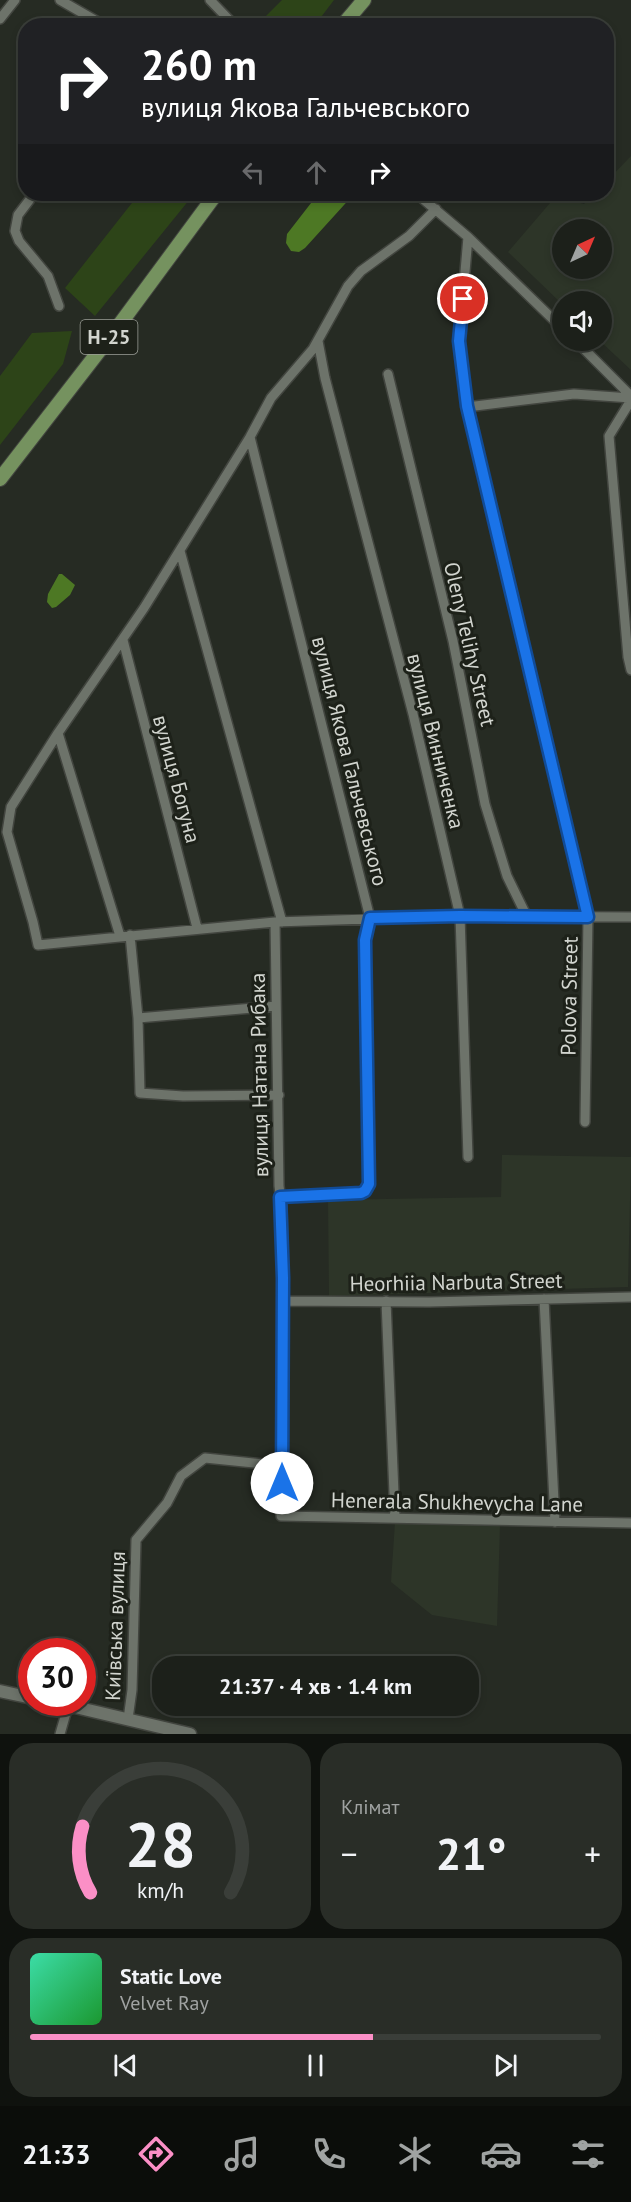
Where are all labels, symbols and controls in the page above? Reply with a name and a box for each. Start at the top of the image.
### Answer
text: 260 m [141,37,257,92]
icon: right [42,42,120,120]
text: вулиця Якова Гальчевського [141,90,470,124]
icon: left [237,156,270,189]
icon: ahead [300,156,333,189]
icon: right [363,156,396,189]
north arrow [552,219,612,279]
map controls [552,219,612,351]
pin [437,273,488,324]
icon: arrive [446,282,479,315]
button: sound [552,291,612,351]
road number: Н-25 [80,320,138,354]
street label: Oleny Telihy Street [438,559,502,729]
street label: вулиця Якова Гальчевського [306,633,394,889]
street label: вулиця Винниченка [401,651,471,831]
street label: вулиця Богуна [147,712,207,846]
street label: Polova Street [554,936,584,1056]
street label: вулиця Натана Рибака [244,973,274,1177]
street label: Heorhiia Narbuta Street [349,1267,563,1297]
position arrow [250,1451,314,1515]
street label: Henerala Shukhevycha Lane [331,1486,583,1518]
street label: Київська вулиця [99,1551,131,1701]
speed limit sign: 30 [18,1638,96,1716]
text: 21:37 · 4 хв · 1.4 km [219,1672,412,1700]
text: Клімат [341,1794,399,1820]
text: 28 [125,1803,195,1884]
text: 21° [436,1824,506,1882]
text: − [341,1832,358,1875]
text: + [584,1832,601,1875]
text: km/h [136,1876,183,1904]
text: Static Love [120,1962,222,1990]
text: Velvet Ray [120,1990,209,2016]
icon: previous [109,2049,142,2082]
icon: pause [299,2049,332,2082]
icon: next [489,2049,522,2082]
icon: directions [135,2133,177,2175]
icon: music [221,2133,263,2175]
icon: phone [308,2133,350,2175]
icon: climate [394,2133,436,2175]
icon: car [480,2133,522,2175]
icon: filters [567,2133,609,2175]
text: 21:33 [22,2137,91,2171]

